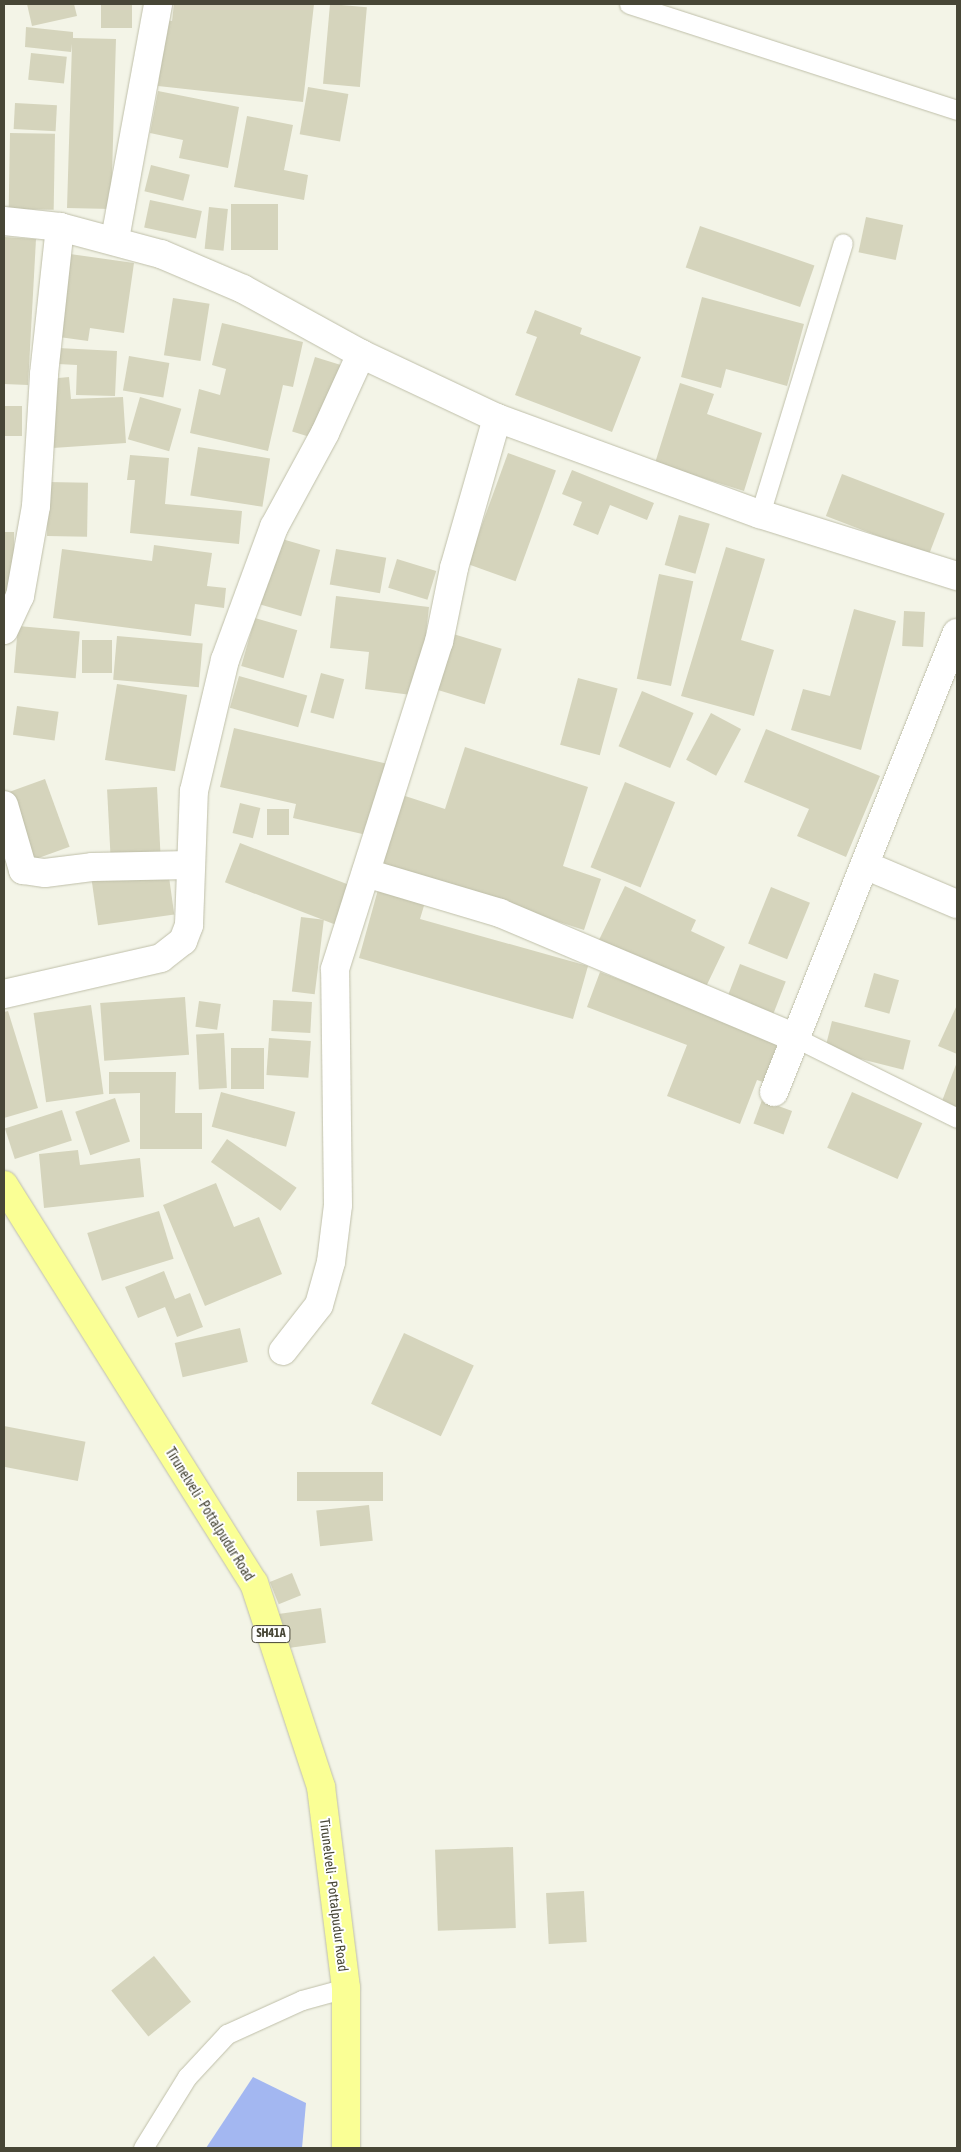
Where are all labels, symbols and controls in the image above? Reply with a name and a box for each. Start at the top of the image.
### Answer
street label: Tirunelveli - Pottalpudur Road [162,1444,258,1584]
road number: SH41A [251,1625,291,1644]
street label: Tirunelveli - Pottalpudur Road [316,1818,352,1972]

